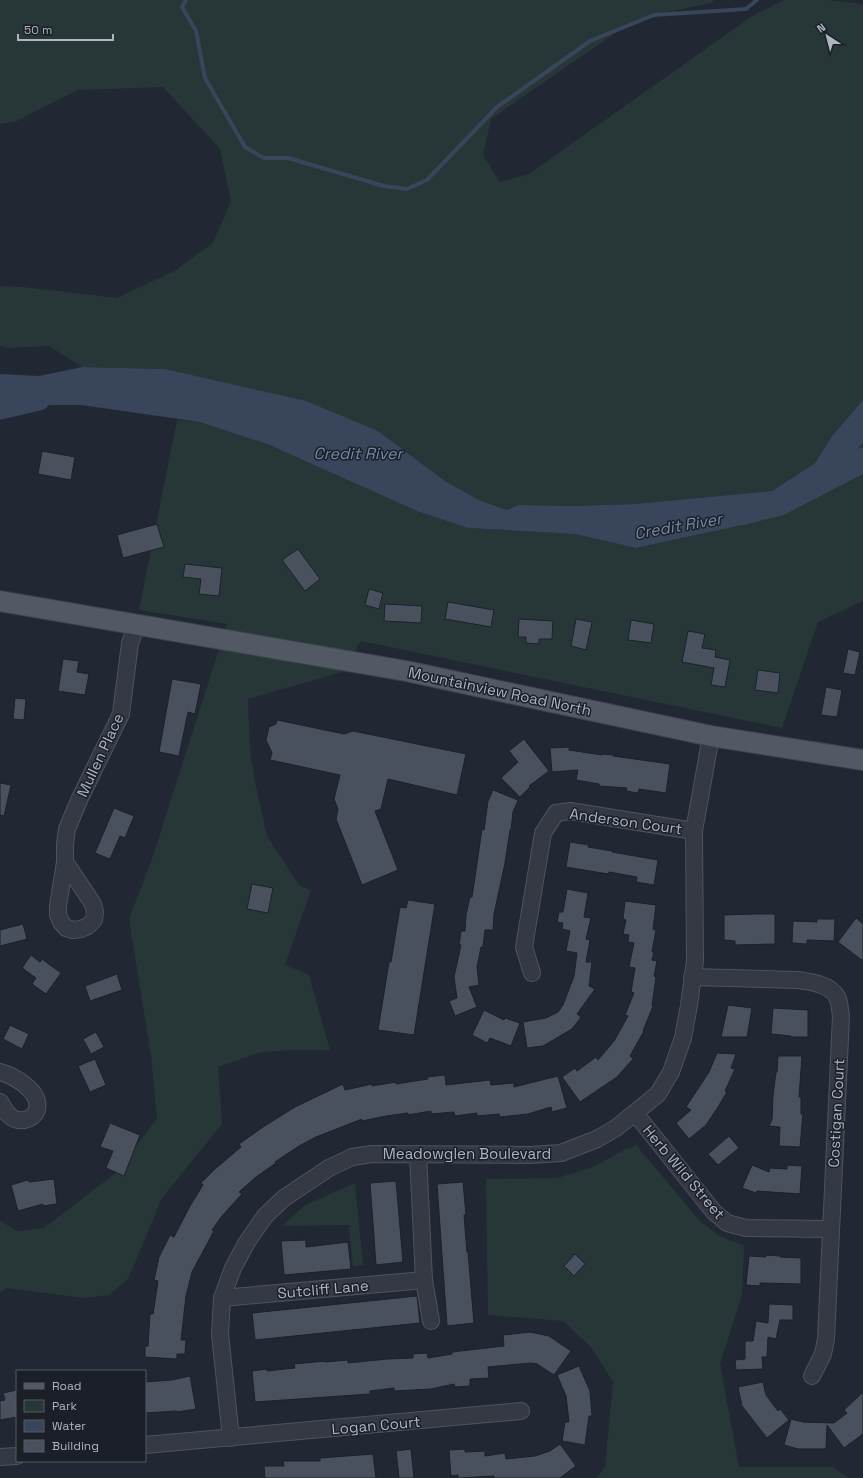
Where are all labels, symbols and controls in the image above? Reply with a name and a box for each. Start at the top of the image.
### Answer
scale bar [18,16,113,42]
north arrow [807,16,847,56]
text: N [814,20,828,36]
text: 50 m [24,22,52,38]
water label: Credit River [313,443,404,464]
water label: Credit River [632,508,726,544]
street label: Mountainview Road North [407,662,593,720]
street label: Mullen Place [72,710,128,800]
street label: Anderson Court [568,804,684,838]
street label: Costigan Court [824,1058,848,1168]
street label: Herb Wild Street [639,1121,729,1223]
street label: Meadowglen Boulevard [383,1144,551,1163]
street label: Sutcliff Lane [277,1276,370,1302]
legend [16,1370,146,1462]
text: Road [52,1378,81,1394]
text: Park [52,1398,77,1414]
street label: Logan Court [331,1412,421,1438]
text: Water [52,1418,86,1434]
text: Building [52,1438,99,1454]

